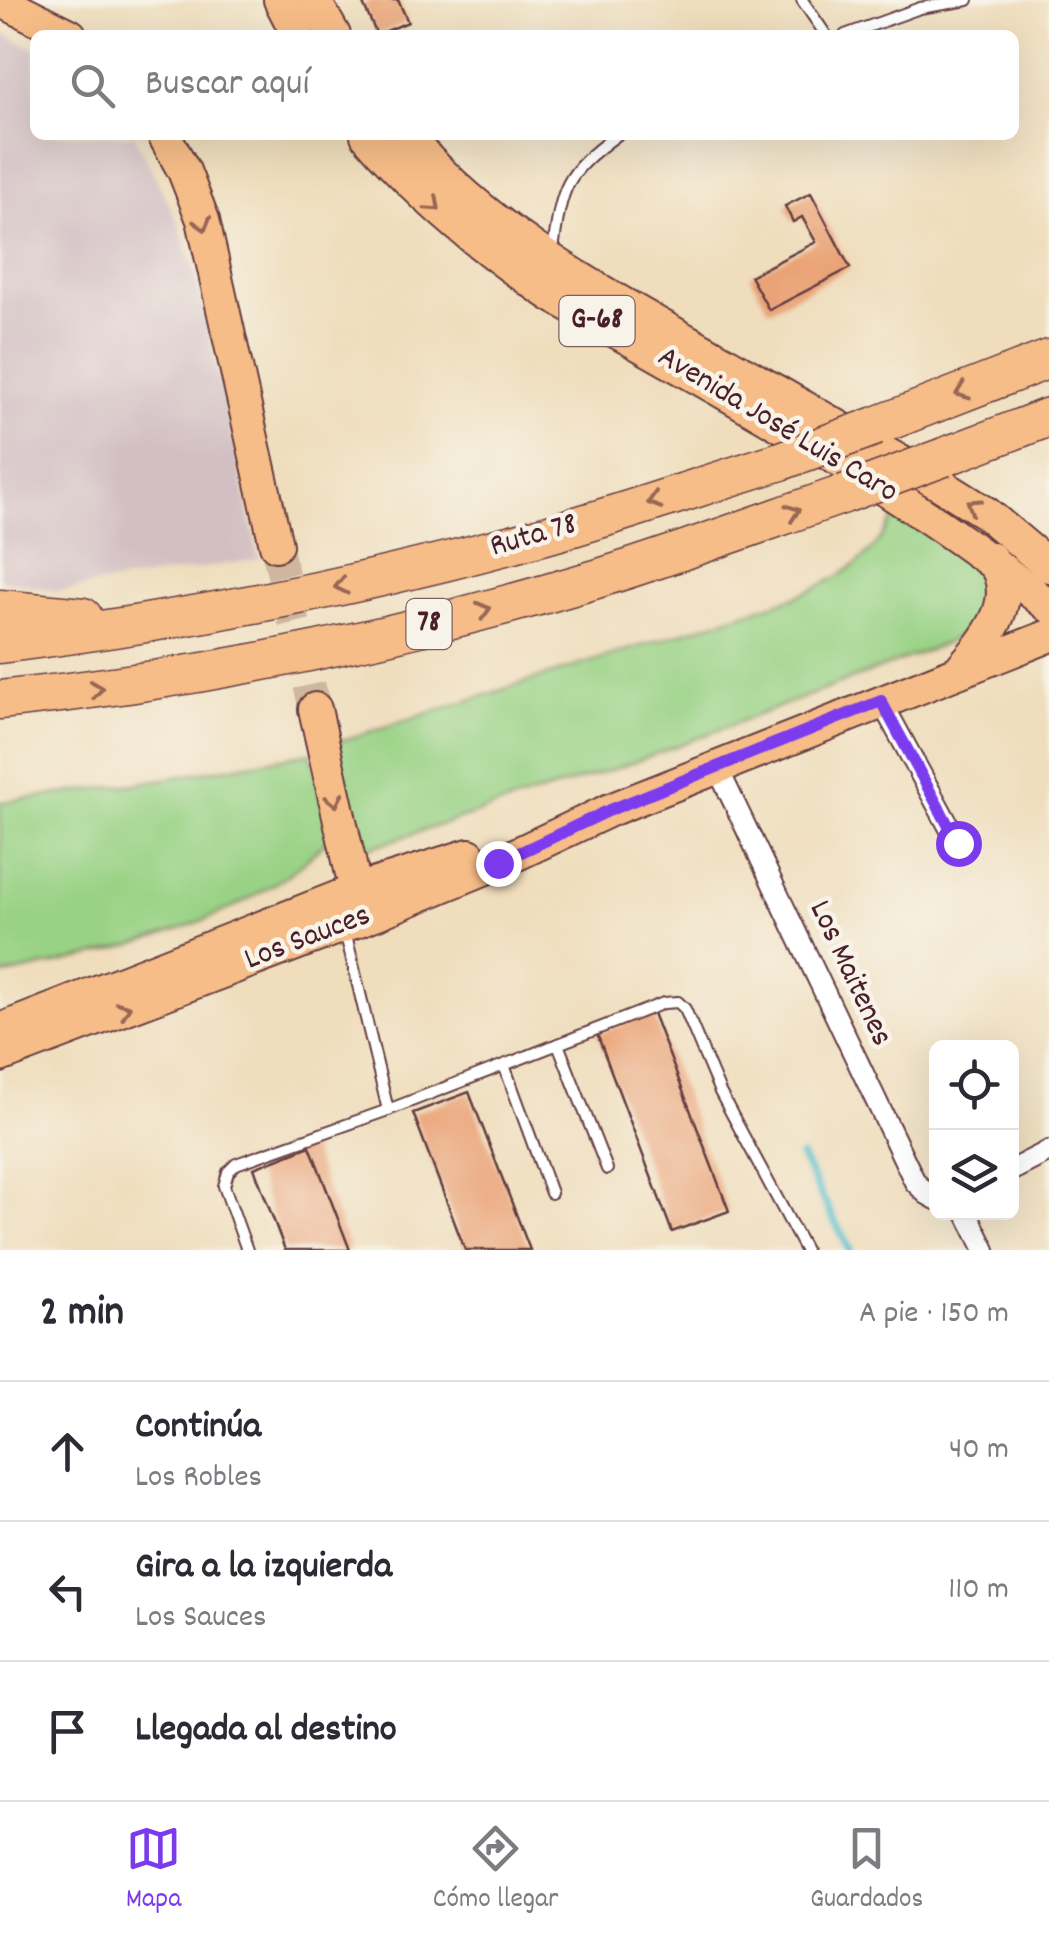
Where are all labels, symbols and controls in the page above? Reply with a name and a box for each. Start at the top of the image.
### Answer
search box [30,30,1019,140]
icon: search [65,58,120,113]
text: Buscar aquí [145,58,309,113]
one-way arrow [422,193,441,211]
one-way arrow [191,214,212,231]
road number: G-68 [560,296,634,346]
street label: Avenida José Luis Caro [648,336,906,516]
one-way arrow [955,380,972,401]
one-way arrow [647,490,664,510]
one-way arrow [966,498,984,517]
street label: Ruta 78 [485,503,583,571]
one-way arrow [784,503,801,524]
one-way arrow [333,574,350,595]
road number: 78 [406,599,452,649]
one-way arrow [475,601,492,622]
one-way arrow [89,680,105,701]
one-way arrow [323,791,344,808]
route start [936,821,982,867]
route end [476,841,522,887]
street label: Los Sauces [238,894,378,984]
street label: Los Maitenes [795,894,903,1054]
one-way arrow [114,1000,131,1020]
map controls [929,1040,1019,1220]
button: locate [929,1040,1019,1130]
button: layers [929,1130,1019,1220]
text: 2 min [40,1285,124,1345]
text: A pie · 150 m [859,1292,1009,1338]
text: Continúa [135,1401,261,1456]
icon: ahead [40,1424,95,1479]
text: 40 m [949,1428,1009,1474]
text: Los Robles [135,1456,262,1502]
text: Gira a la izquierda [135,1541,392,1596]
icon: left [40,1564,95,1619]
text: 110 m [948,1568,1009,1614]
text: Los Sauces [135,1596,266,1642]
icon: arrive [40,1704,95,1759]
text: Llegada al destino [135,1704,397,1759]
tab: Mapa [126,1821,181,1921]
tab: Cómo llegar [433,1821,559,1921]
tab: Guardados [810,1821,923,1921]

